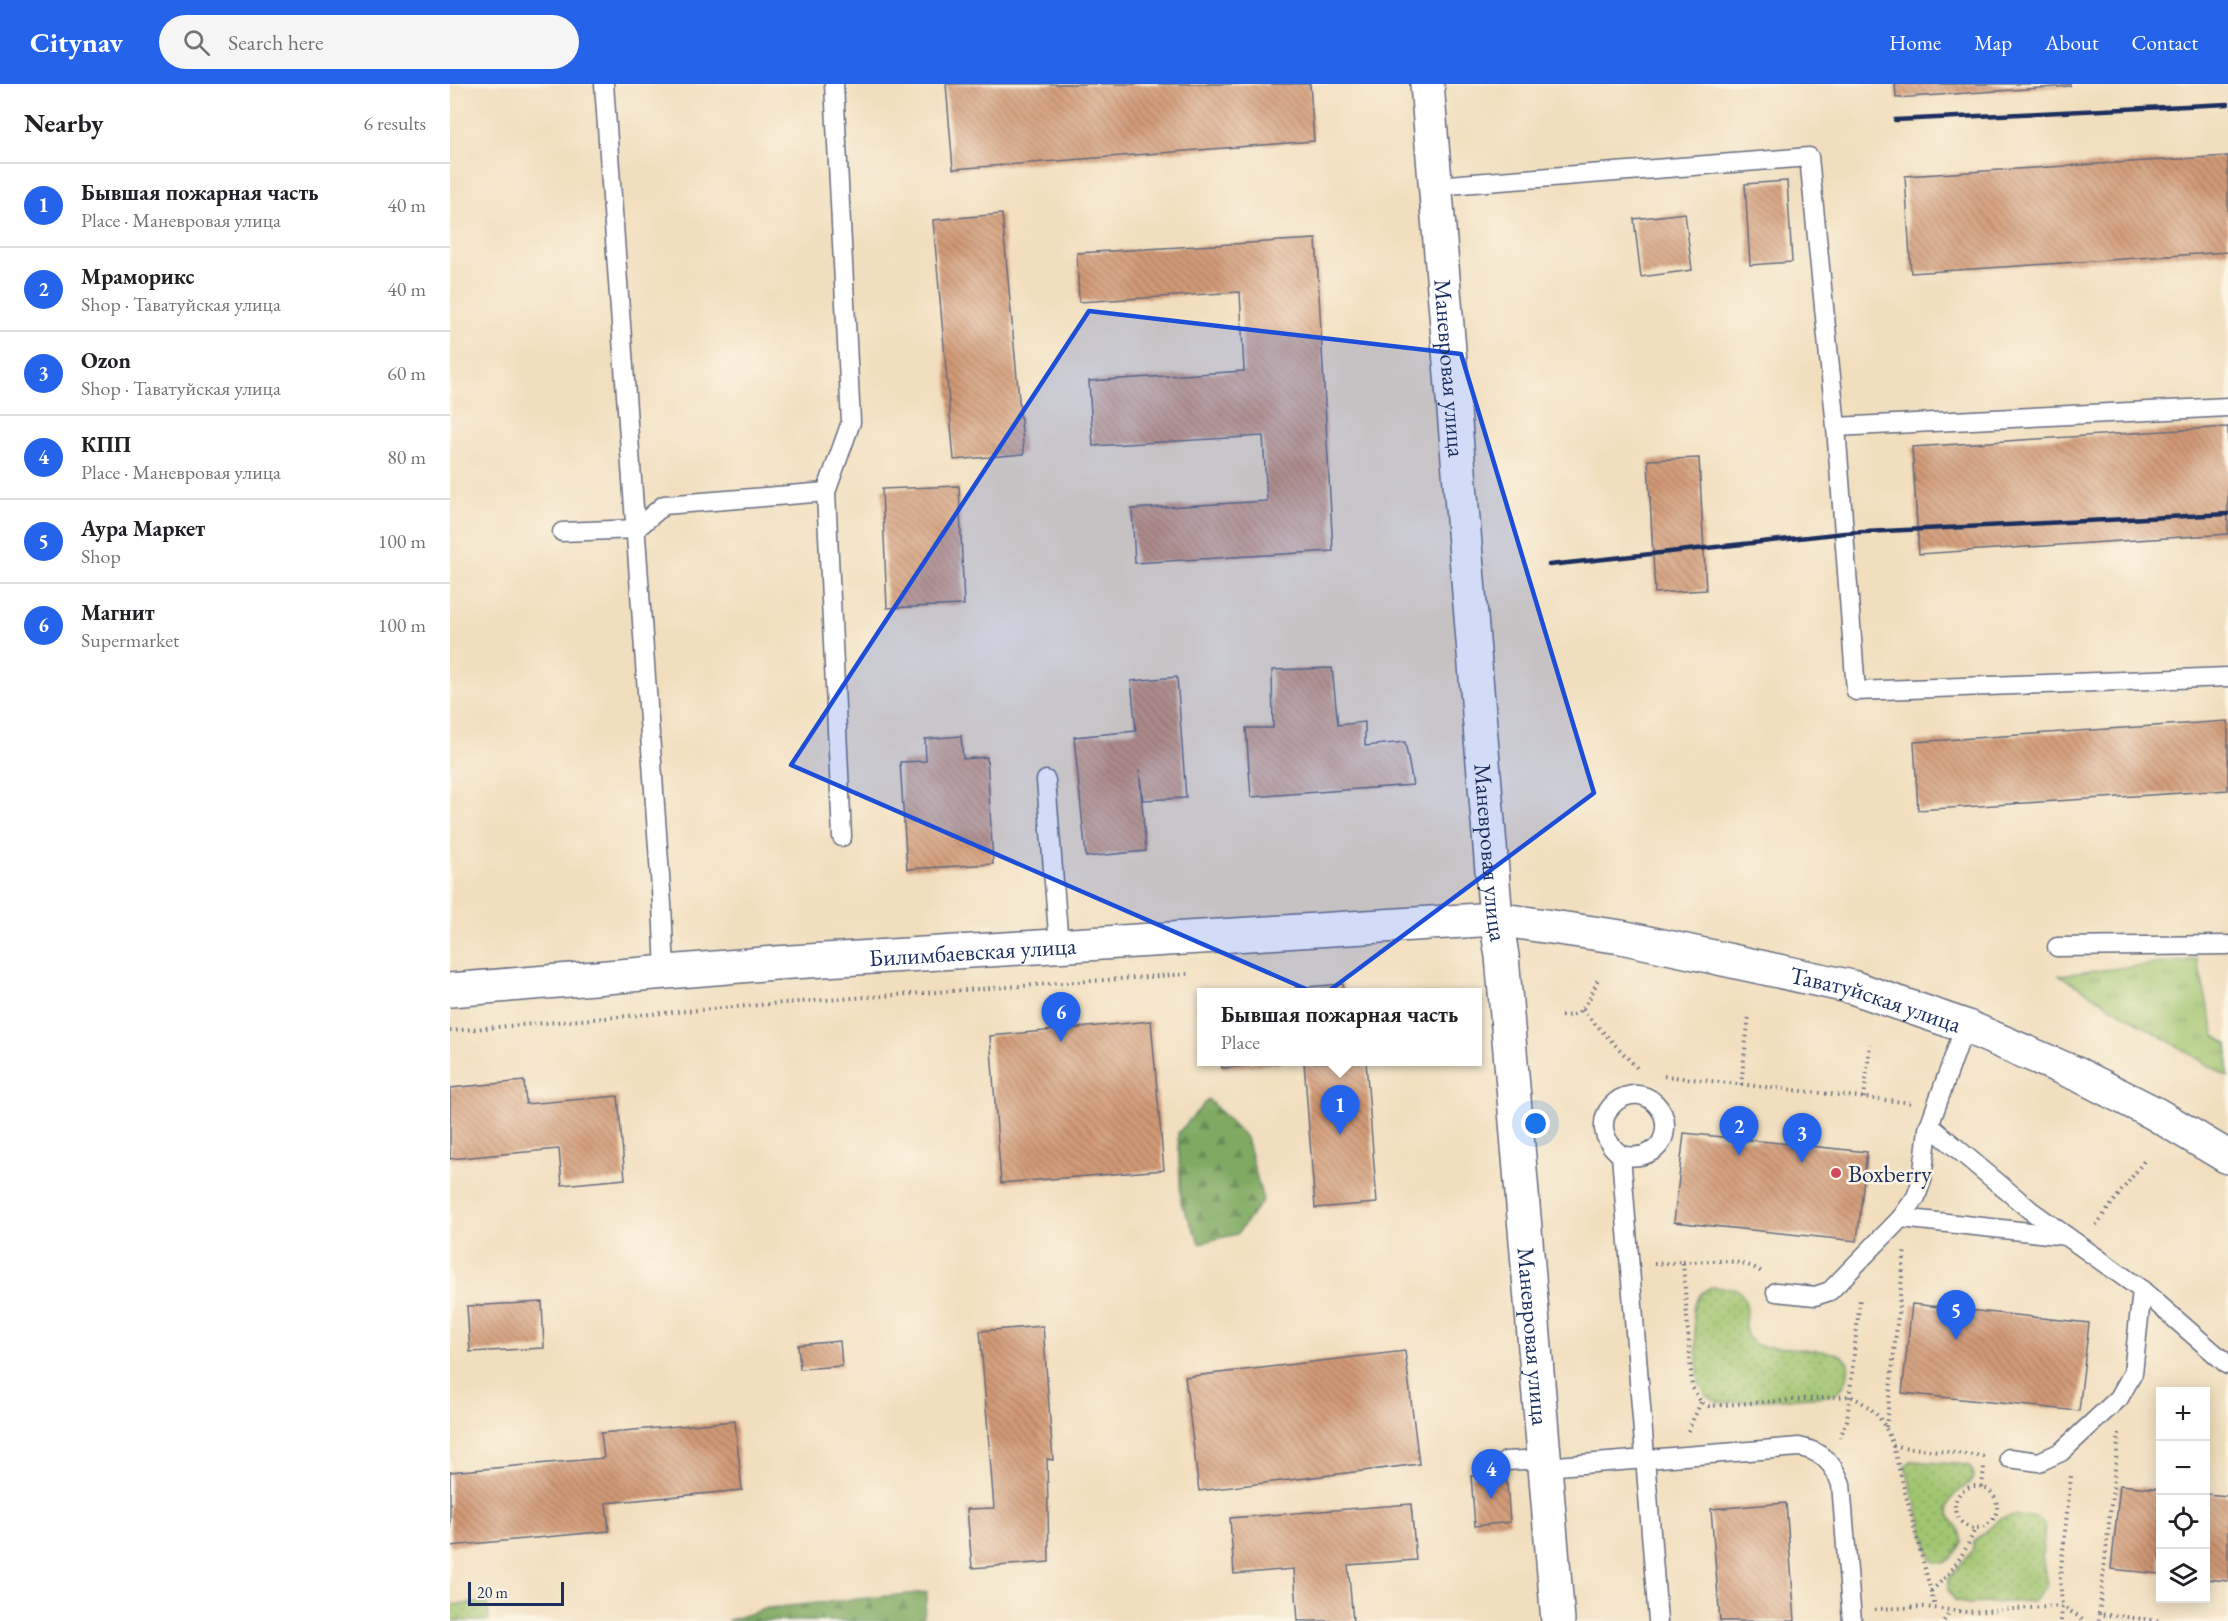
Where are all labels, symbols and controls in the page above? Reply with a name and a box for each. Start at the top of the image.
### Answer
search box [159,15,579,69]
text: Citynav [30,24,123,60]
icon: search [180,26,213,59]
text: Search here [228,28,324,57]
text: Home [1889,29,1941,56]
text: Map [1974,29,2012,56]
text: About [2045,29,2098,56]
text: Contact [2131,29,2198,56]
text: Nearby [24,106,104,140]
text: 6 results [363,110,426,136]
text: Бывшая пожарная часть [81,178,319,207]
text: 1 [38,192,49,218]
text: 40 m [387,192,426,218]
text: Place · Маневровая улица [81,207,281,233]
text: Мраморикс [81,262,195,291]
text: 2 [38,276,49,302]
text: 40 m [387,276,426,302]
street label: Маневровая улица [1428,278,1473,459]
text: Shop · Таватуйская улица [81,291,281,317]
text: Ozon [81,346,131,375]
text: 3 [38,360,49,386]
text: 60 m [387,360,426,386]
text: Shop · Таватуйская улица [81,375,281,401]
text: КПП [81,430,131,459]
text: 4 [38,444,49,470]
text: 80 m [387,444,426,470]
text: Place · Маневровая улица [81,459,281,485]
text: Аура Маркет [81,514,205,543]
text: 5 [38,528,49,554]
text: 100 m [378,528,426,554]
text: Shop [81,543,121,569]
text: Магнит [81,598,155,627]
text: 6 [38,612,49,638]
text: 100 m [378,612,426,638]
text: Supermarket [81,627,179,653]
street label: Маневровая улица [1468,762,1515,944]
street label: Билимбаевская улица [868,929,1078,973]
street label: Таватуйская улица [1787,959,1966,1039]
popup [1197,988,1482,1066]
pin: 6 [1042,992,1080,1042]
text: Бывшая пожарная часть [1221,1000,1458,1029]
text: Place [1221,1029,1260,1055]
pin: 1 [1320,1086,1360,1135]
pin: 2 [1720,1106,1758,1156]
your location [1521,1109,1550,1138]
pin: 3 [1782,1114,1822,1163]
place label: Boxberry [1848,1158,1932,1189]
marker: Boxberry [1829,1166,1843,1180]
street label: Маневровая улица [1511,1246,1557,1427]
pin: 5 [1936,1290,1976,1340]
map controls [2156,1387,2210,1603]
button: + [2156,1387,2210,1441]
button: − [2156,1441,2210,1495]
pin: 4 [1472,1450,1510,1499]
button: locate [2156,1495,2210,1549]
button: layers [2156,1549,2210,1603]
scale bar [468,1579,564,1606]
text: 20 m [477,1582,508,1603]

